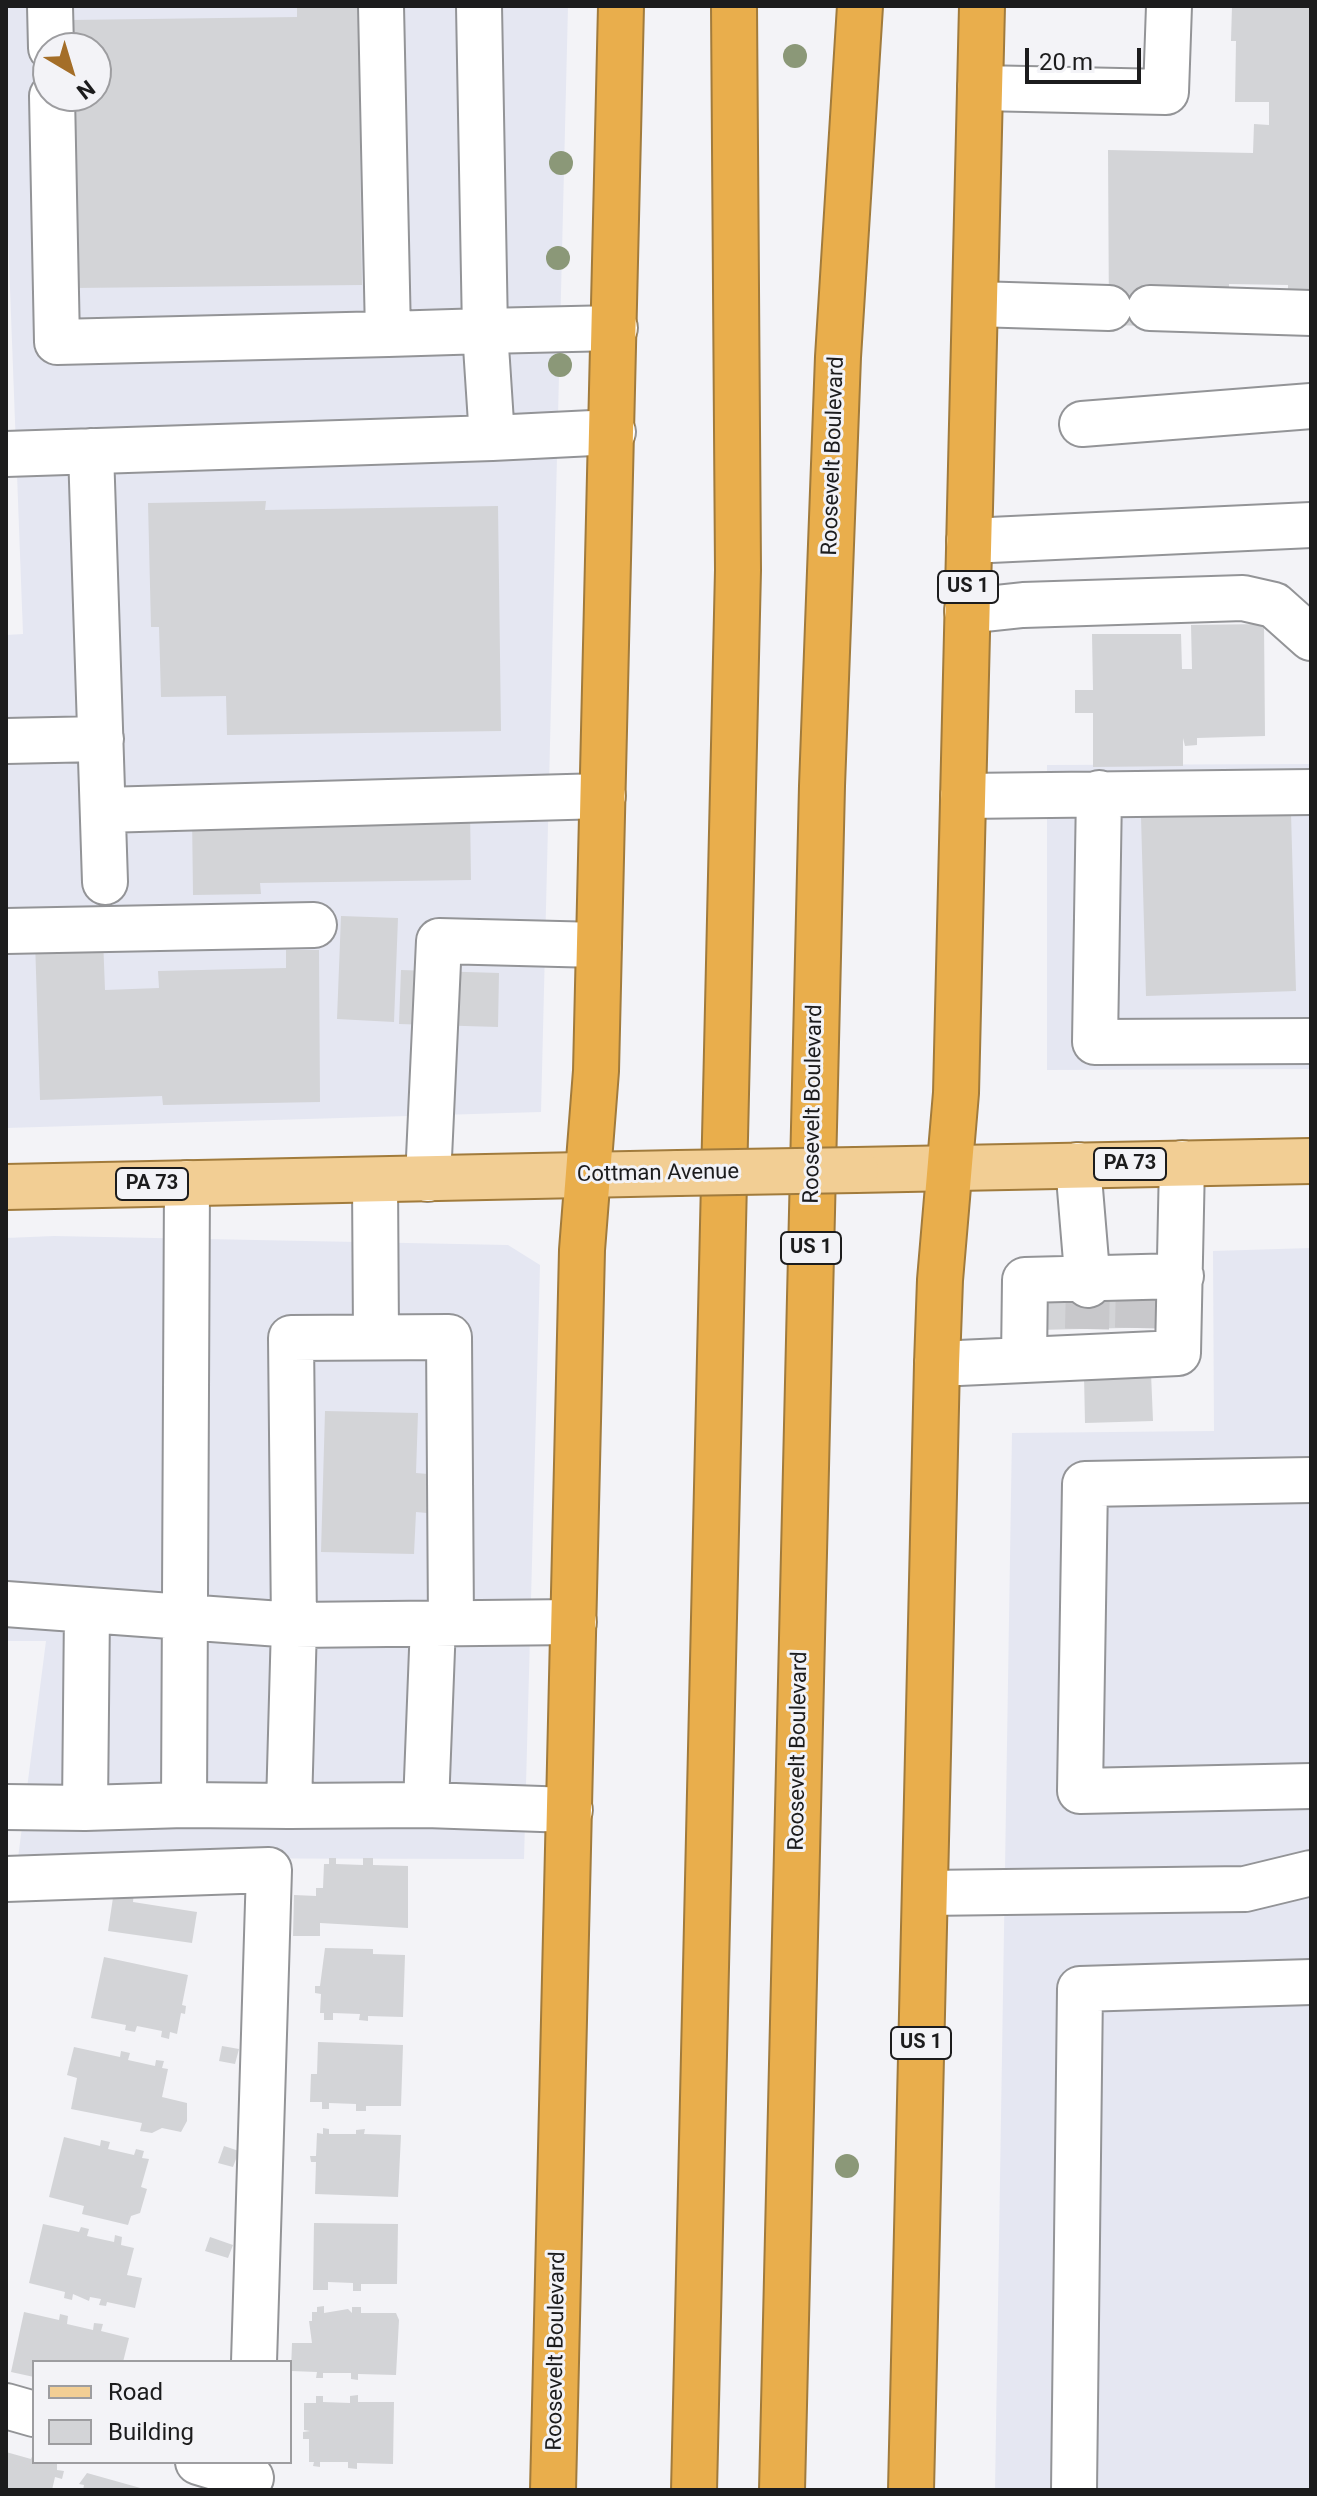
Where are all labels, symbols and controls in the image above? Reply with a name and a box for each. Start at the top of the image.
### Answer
north arrow [32,32,112,112]
scale bar [1029,32,1145,82]
text: 20 m [1039,48,1093,76]
text: N [72,75,100,104]
street label: Roosevelt Boulevard [817,356,851,556]
road number: US 1 [938,571,998,603]
street label: Roosevelt Boulevard [799,1004,829,1204]
road number: PA 73 [1094,1148,1166,1180]
street label: Cottman Avenue [577,1159,739,1189]
road number: PA 73 [116,1168,188,1200]
road number: US 1 [781,1232,841,1264]
street label: Roosevelt Boulevard [784,1651,814,1851]
road number: US 1 [891,2027,951,2059]
street label: Roosevelt Boulevard [542,2251,572,2451]
legend [32,2360,292,2464]
text: Road [108,2378,163,2406]
text: Building [108,2418,194,2446]

